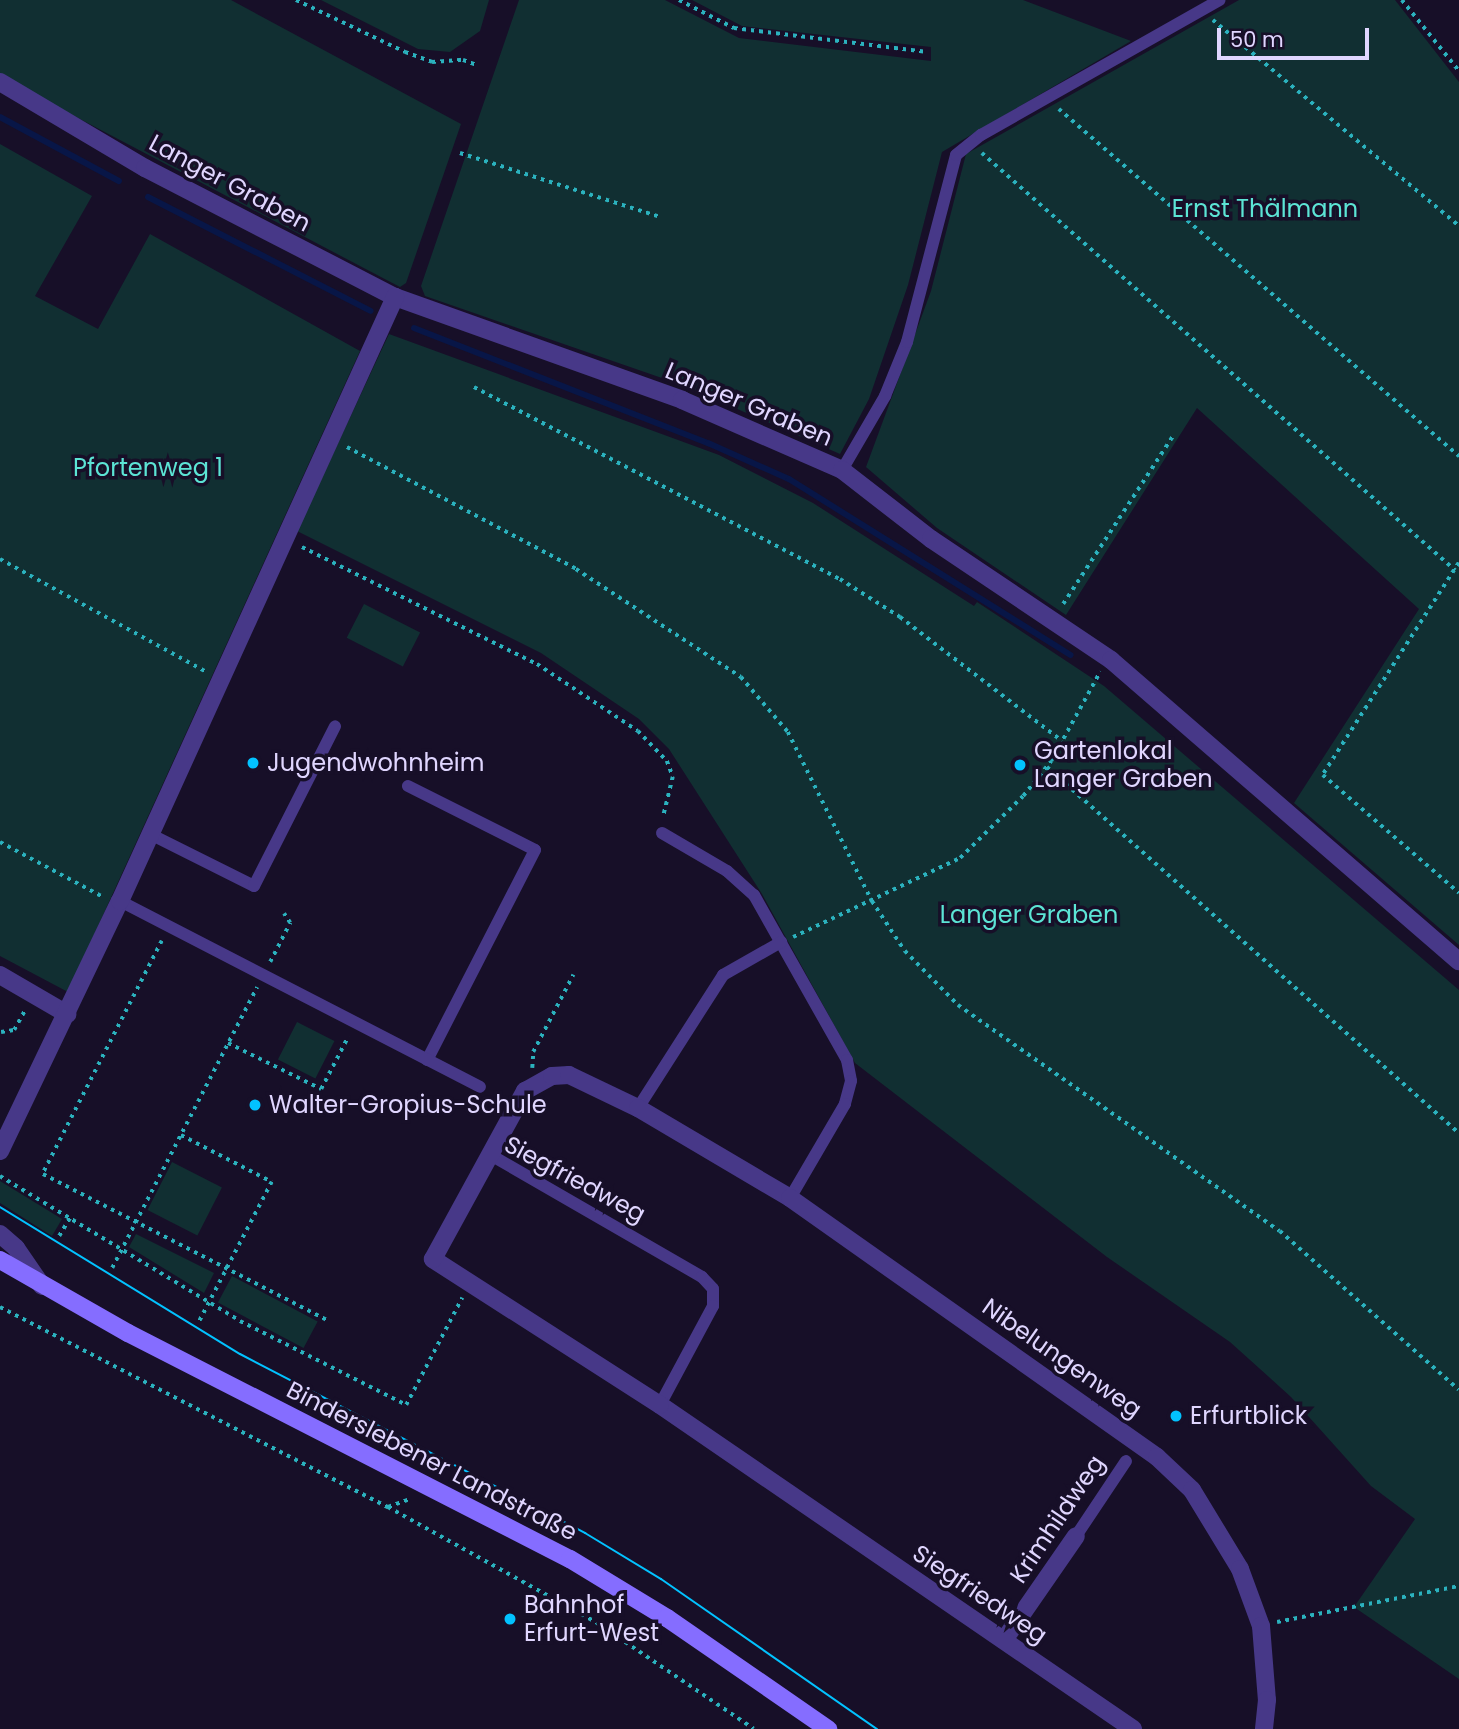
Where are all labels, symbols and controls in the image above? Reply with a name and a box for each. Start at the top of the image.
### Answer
scale bar [1221,14,1373,58]
text: 50 m [1230,25,1284,54]
street label: Langer Graben [144,128,316,238]
park label: Ernst Thälmann [1172,195,1358,223]
street label: Langer Graben [661,356,837,452]
park label: Pfortenweg 1 [73,454,223,482]
place label: Gartenlokal Langer Graben [1034,737,1213,793]
place label: Jugendwohnheim [267,749,484,777]
marker: Jugendwohnheim [245,755,261,771]
marker: Gartenlokal Langer Graben [1012,757,1028,773]
park label: Langer Graben [940,901,1118,929]
place label: Walter-Gropius-Schule [269,1091,547,1119]
marker: Walter-Gropius-Schule [247,1097,263,1113]
street label: Siegfriedweg [499,1130,651,1228]
street label: Nibelungenweg [977,1292,1147,1424]
street label: Binderslebener Landstraße [282,1375,582,1547]
place label: Erfurtblick [1190,1402,1307,1430]
marker: Erfurtblick [1168,1408,1184,1424]
street label: Krimhildweg [1004,1450,1110,1588]
street label: Siegfriedweg [907,1539,1053,1649]
place label: Bahnhof Erfurt-West [524,1591,659,1647]
marker: Bahnhof Erfurt-West [502,1611,518,1627]

